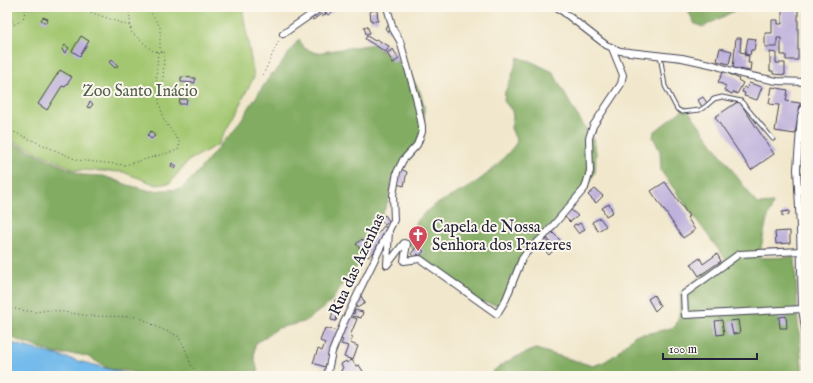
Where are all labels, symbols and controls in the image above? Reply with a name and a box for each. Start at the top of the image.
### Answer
park label: Zoo Santo Inácio [82,82,198,102]
street label: Rua das Azenhas [325,210,390,319]
place label: Capela de Nossa Senhora dos Prazeres [432,218,572,256]
church icon: Capela de Nossa Senhora dos Prazeres [407,224,429,252]
scale bar [663,335,757,361]
text: 100 m [669,342,697,357]

